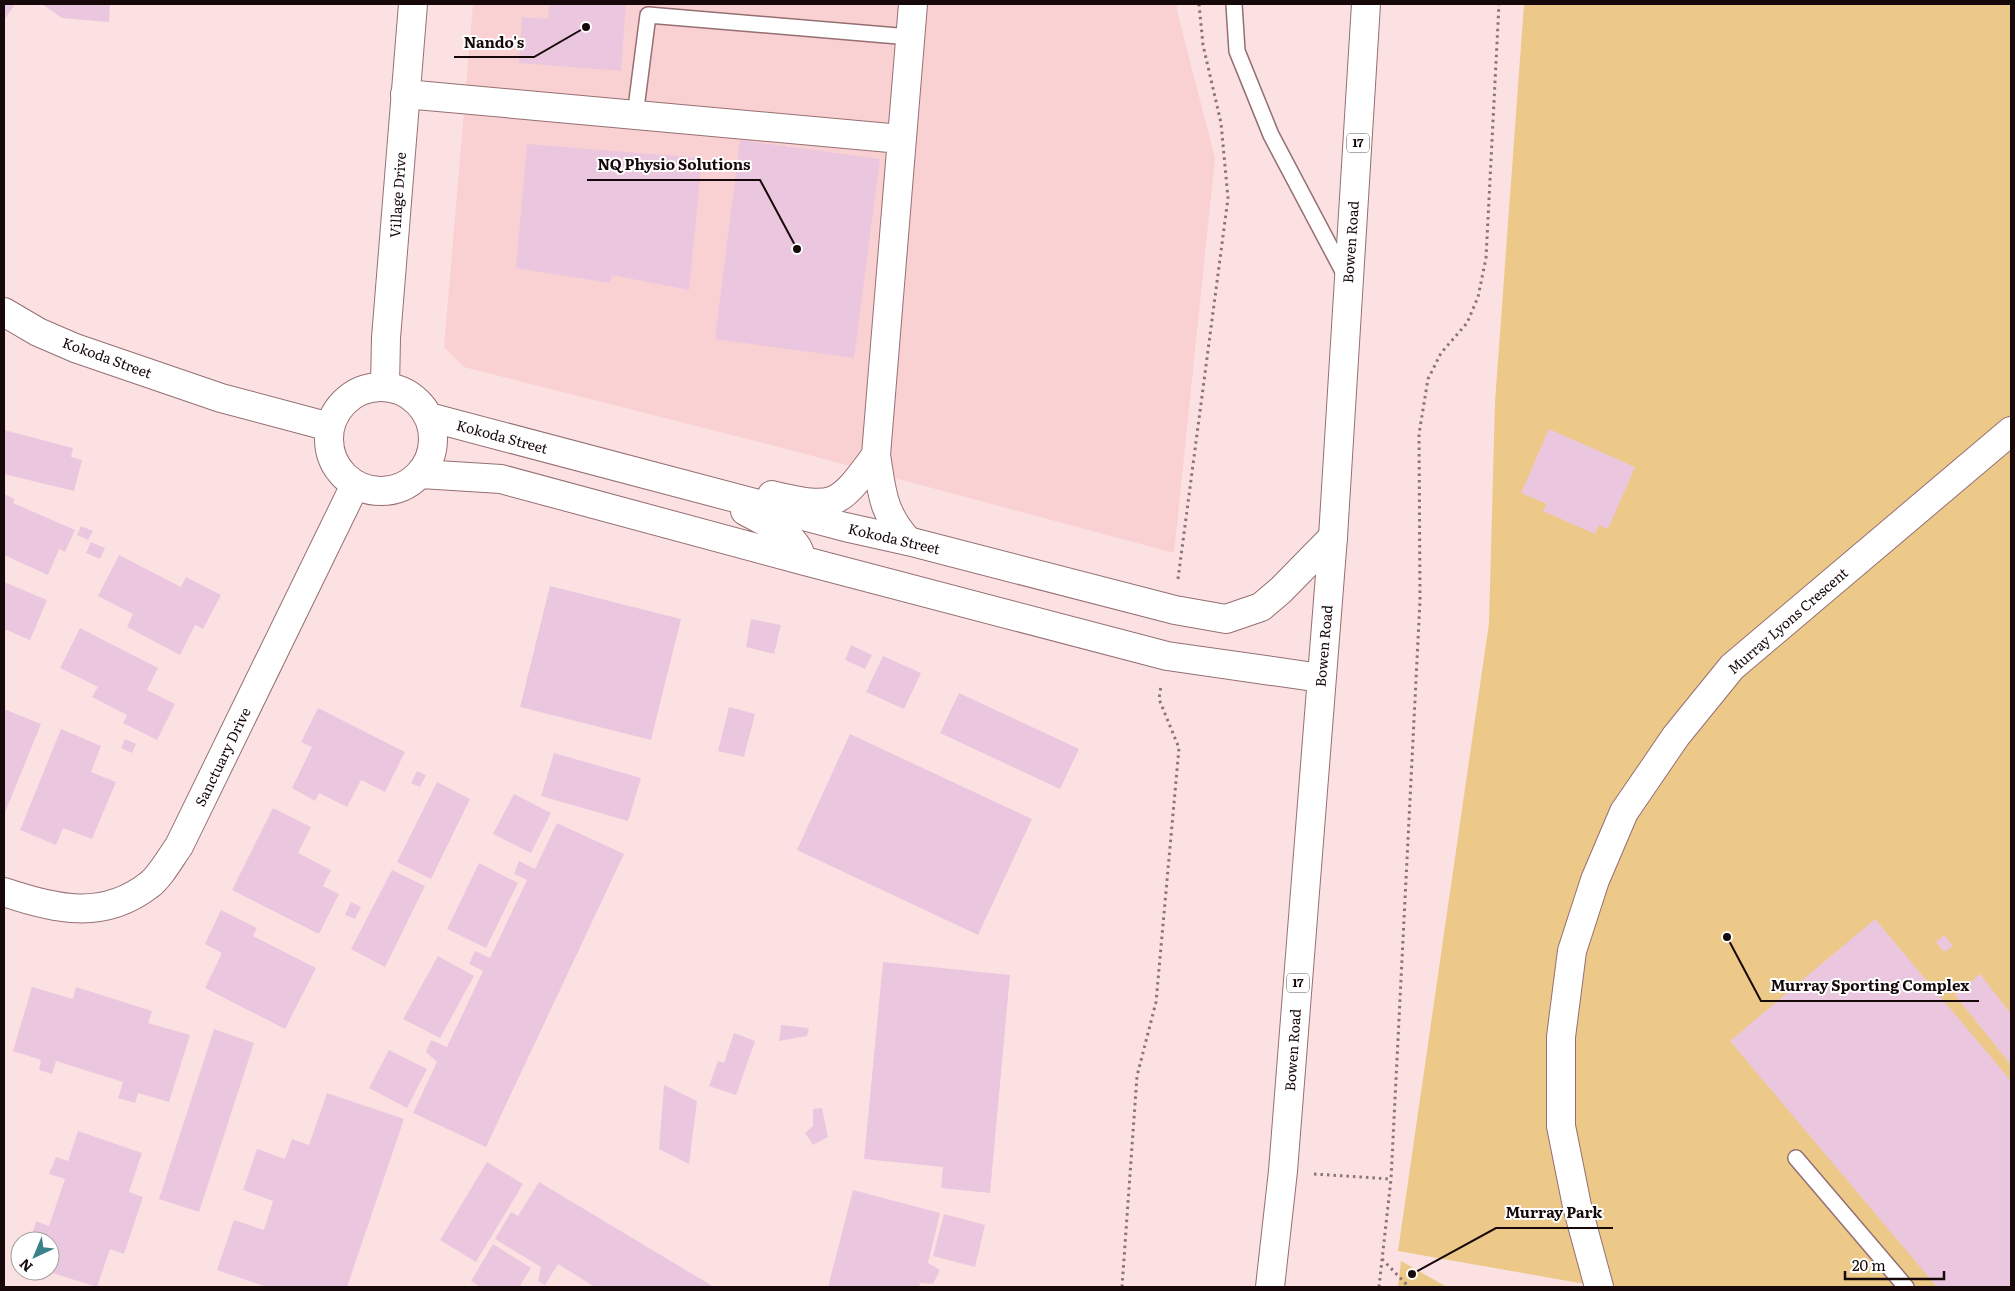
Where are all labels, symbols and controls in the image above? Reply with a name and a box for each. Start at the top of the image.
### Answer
callout: Nando's [454,27,534,57]
text: Nando's [464,30,525,53]
road number: 17 [1347,134,1369,152]
callout: NQ Physio Solutions [587,150,760,180]
street label: Village Drive [384,151,410,239]
text: NQ Physio Solutions [597,152,751,175]
street label: Bowen Road [1337,200,1363,284]
street label: Kokoda Street [60,332,155,383]
street label: Kokoda Street [454,414,550,458]
street label: Kokoda Street [846,518,943,558]
street label: Murray Lyons Crescent [1723,562,1852,678]
street label: Bowen Road [1309,604,1337,688]
street label: Sanctuary Drive [189,704,255,809]
callout: Murray Sporting Complex [1761,971,1979,1001]
text: Murray Sporting Complex [1771,973,1969,996]
road number: 17 [1287,974,1309,992]
street label: Bowen Road [1279,1008,1305,1092]
callout: Murray Park [1496,1198,1613,1228]
text: Murray Park [1506,1200,1603,1223]
north arrow [10,1231,60,1281]
scale bar [1845,1248,1944,1280]
text: 20 m [1852,1253,1886,1276]
text: N [14,1255,36,1277]

